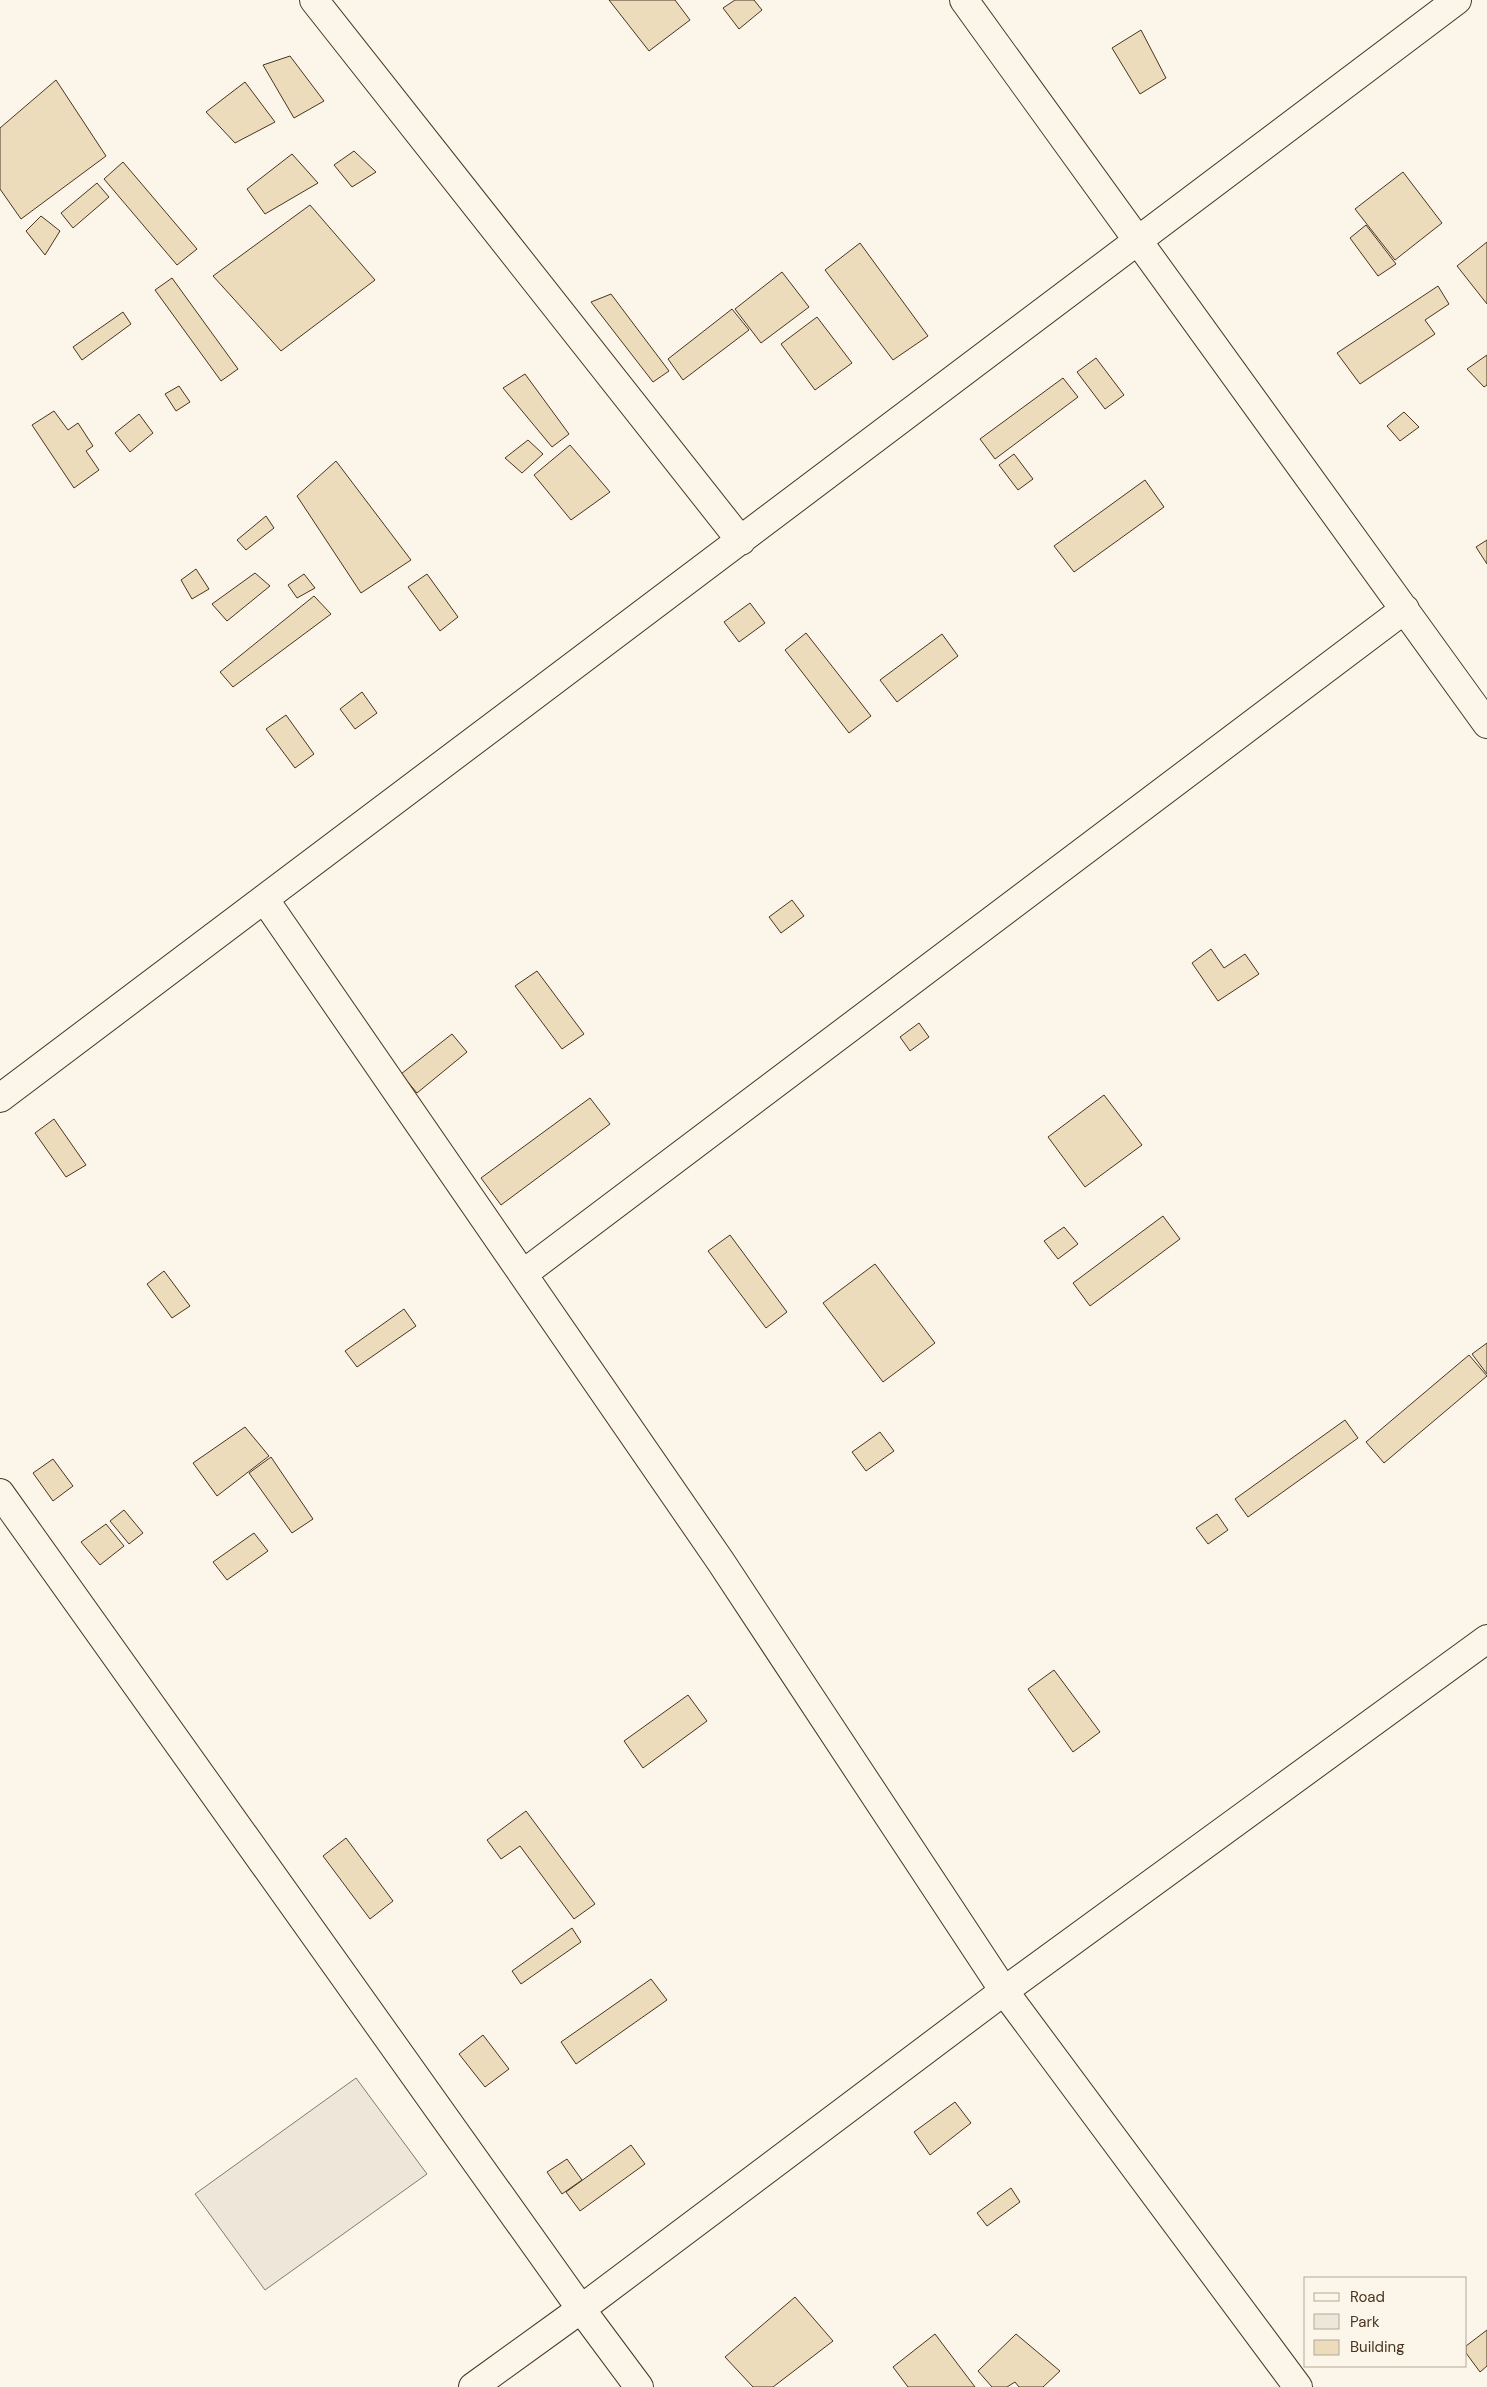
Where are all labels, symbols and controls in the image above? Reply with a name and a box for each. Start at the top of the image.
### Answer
legend [1304,2277,1467,2367]
text: Road [1350,2287,1385,2307]
text: Park [1350,2312,1380,2332]
text: Building [1350,2337,1405,2357]

